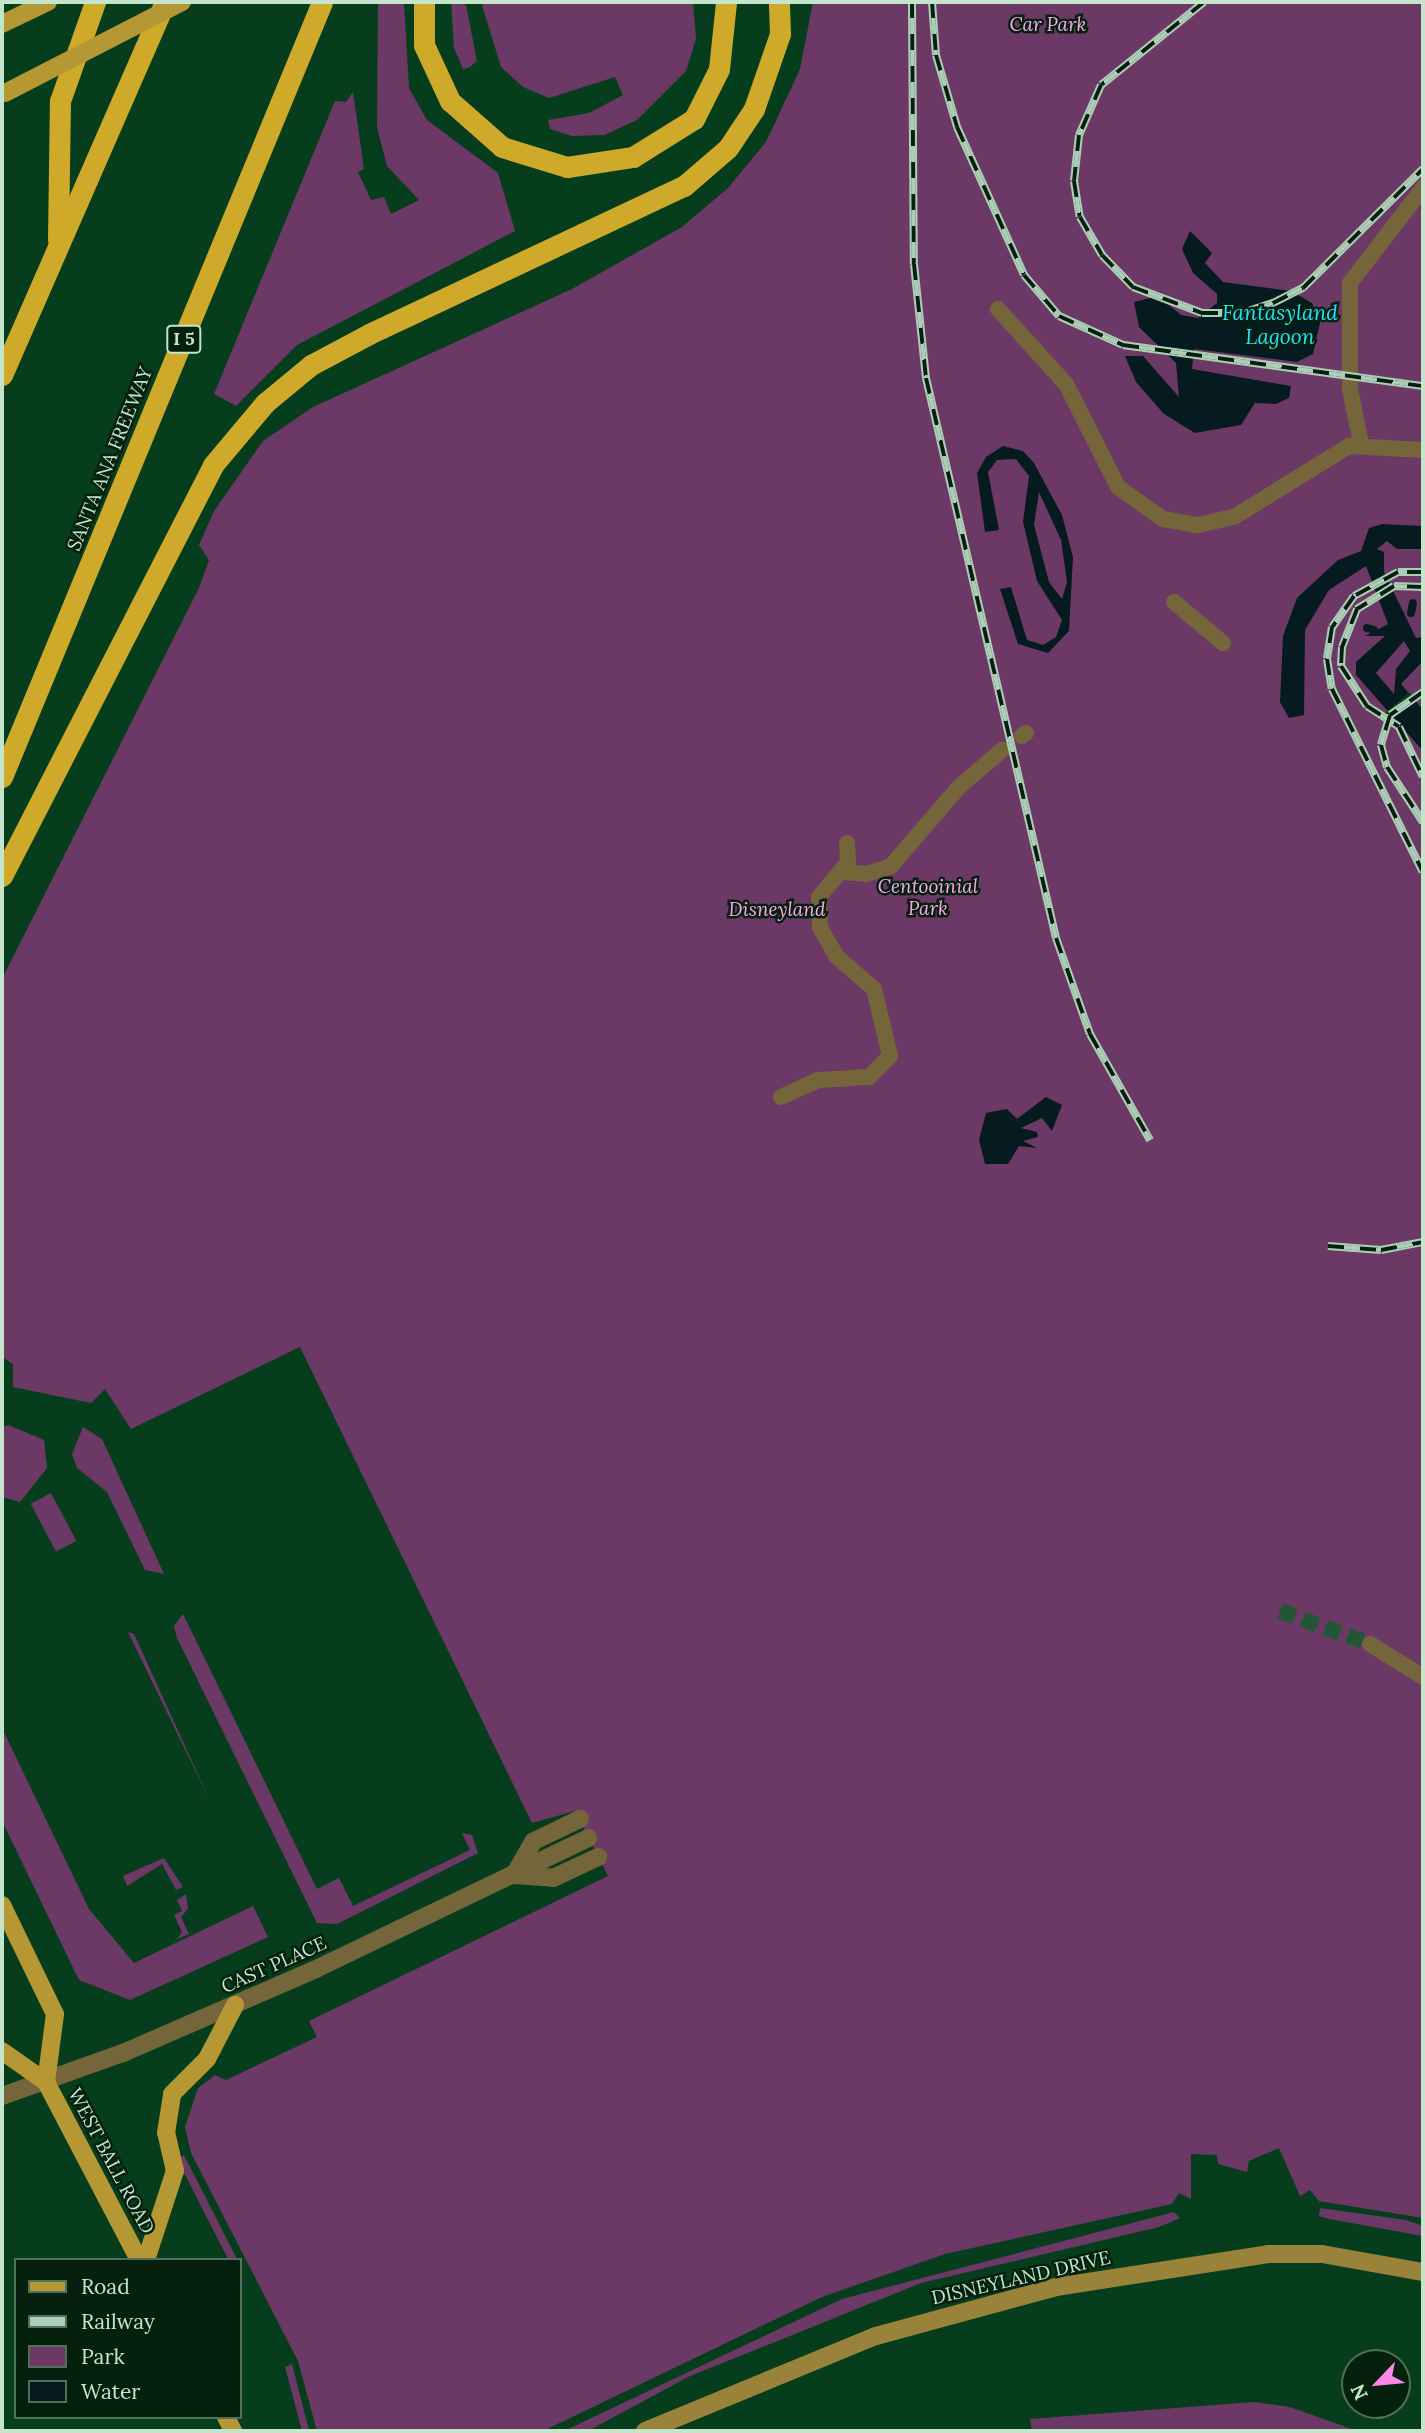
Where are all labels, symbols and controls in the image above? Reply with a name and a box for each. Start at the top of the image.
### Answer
park label: Car Park [1010,14,1086,36]
water label: Fantasyland Lagoon [1222,300,1338,350]
road number: I 5 [165,324,203,354]
street label: SANTA ANA FREEWAY [63,364,157,554]
park label: Centooinial Park [878,876,978,920]
park label: Disneyland [729,899,825,921]
street label: CAST PLACE [218,1932,330,1998]
street label: WEST BALL ROAD [63,2084,159,2238]
street label: DISNEYLAND DRIVE [929,2246,1113,2310]
legend [14,2258,242,2419]
text: Road [81,2273,130,2300]
text: Railway [81,2308,155,2335]
text: Park [81,2343,125,2370]
north arrow [1341,2349,1411,2419]
text: Water [81,2378,140,2405]
text: N [1345,2380,1373,2404]

